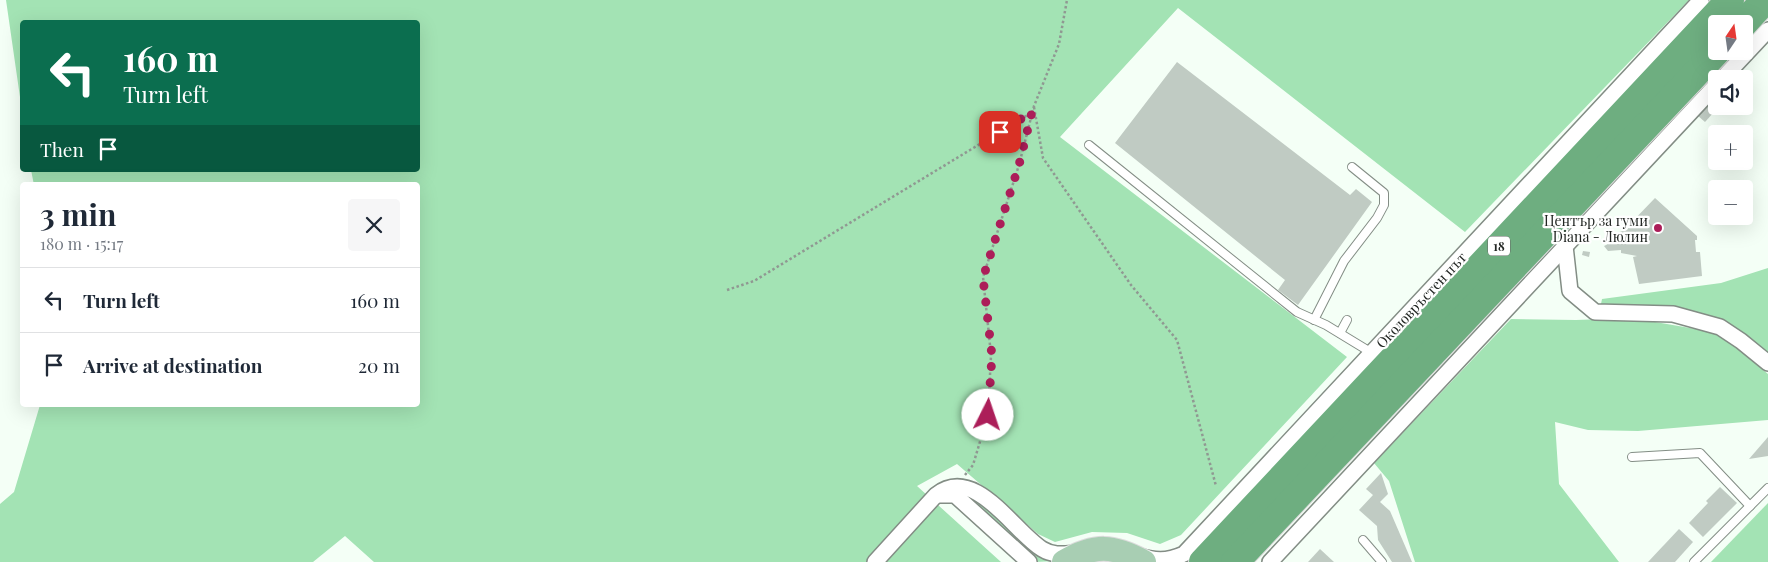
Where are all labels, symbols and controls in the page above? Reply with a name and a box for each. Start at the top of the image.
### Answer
north arrow [1708,15,1752,60]
map controls [1708,15,1753,225]
text: 160 m [123,34,218,81]
icon: left [40,40,105,105]
button: sound [1708,70,1753,115]
text: Turn left [123,79,208,109]
pin [979,111,1021,153]
icon: arrive [986,118,1014,146]
button: + [1708,125,1753,170]
icon: arrive [94,135,122,163]
text: Then [40,136,84,162]
button: − [1708,180,1753,225]
text: 3 min [40,194,116,234]
button: close [348,199,400,251]
place label: Център за гуми Diana - Люлин [1544,211,1648,246]
marker: Център за гуми Diana - Люлин [1652,222,1664,234]
text: 180 m · 15:17 [40,233,123,254]
road number: 18 [1488,237,1510,256]
street label: Околовръстен път [1372,248,1471,352]
icon: left [40,286,68,314]
text: Turn left [83,287,160,313]
text: 160 m [350,287,400,313]
icon: arrive [40,351,68,379]
text: Arrive at destination [83,352,263,378]
text: 20 m [358,352,400,378]
position arrow [961,388,1013,440]

